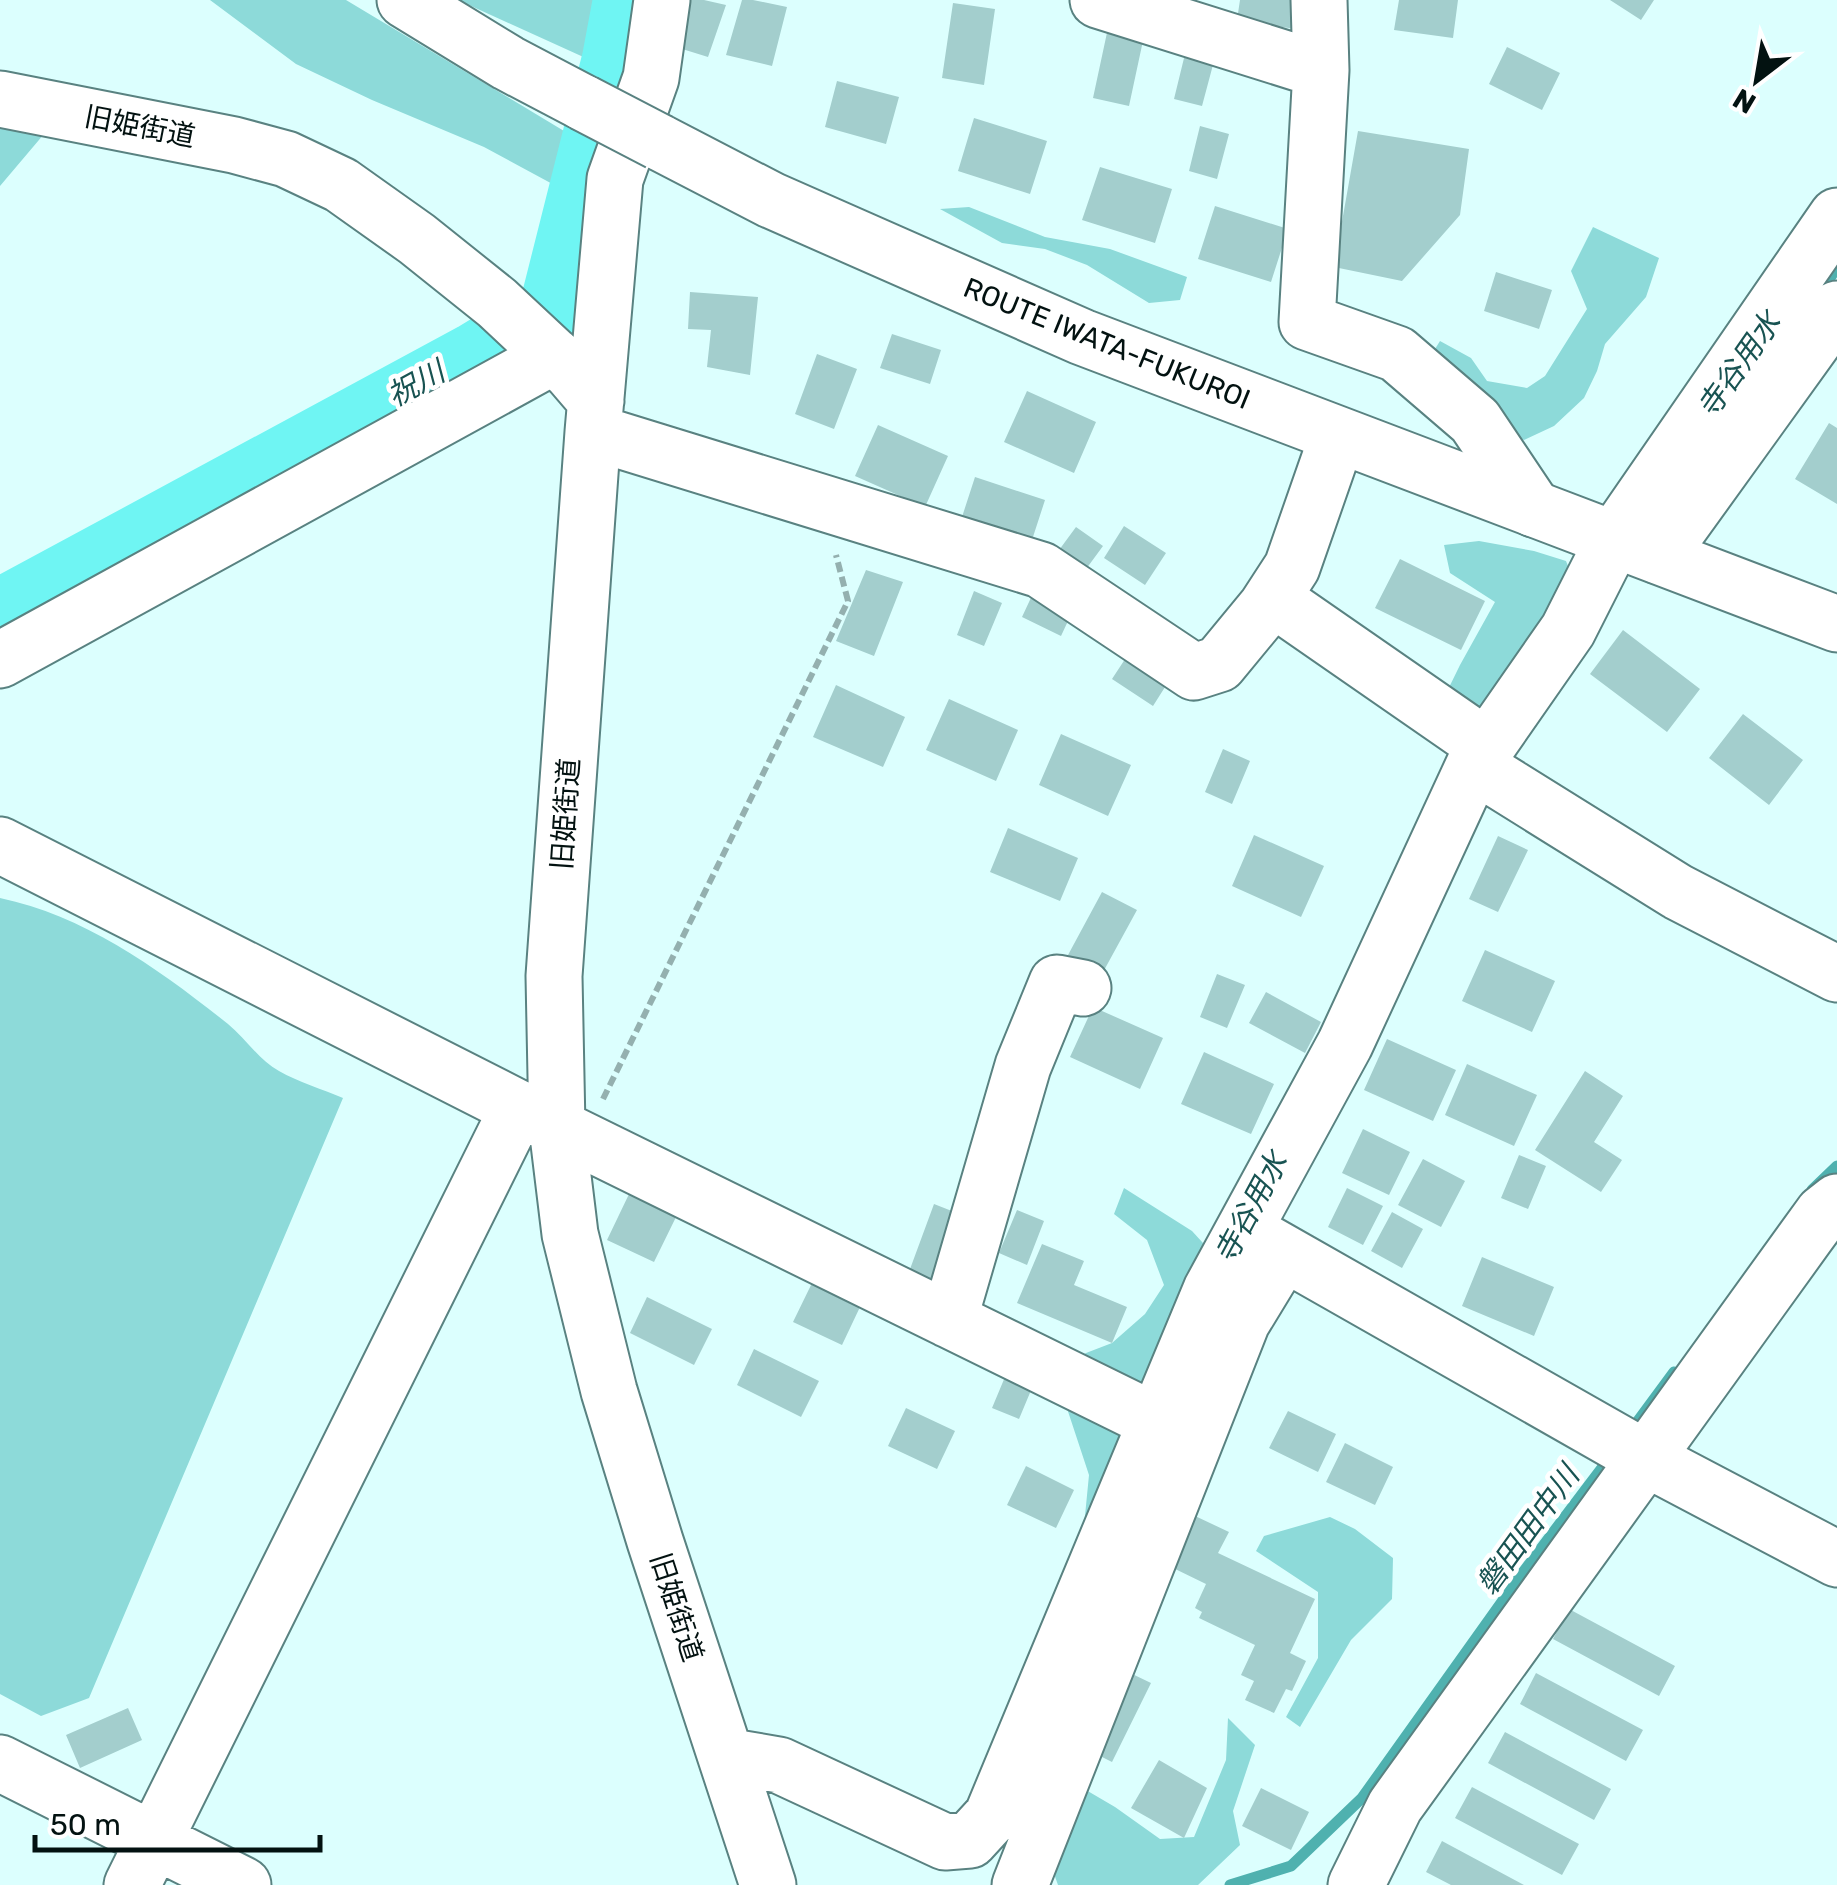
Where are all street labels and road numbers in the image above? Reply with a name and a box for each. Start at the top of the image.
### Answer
street label: 旧姫街道 [82,100,198,153]
street label: ROUTE IWATA-FUKUROI [959,271,1255,416]
street label: 旧姫街道 [545,757,586,871]
street label: 旧姫街道 [644,1549,710,1666]

